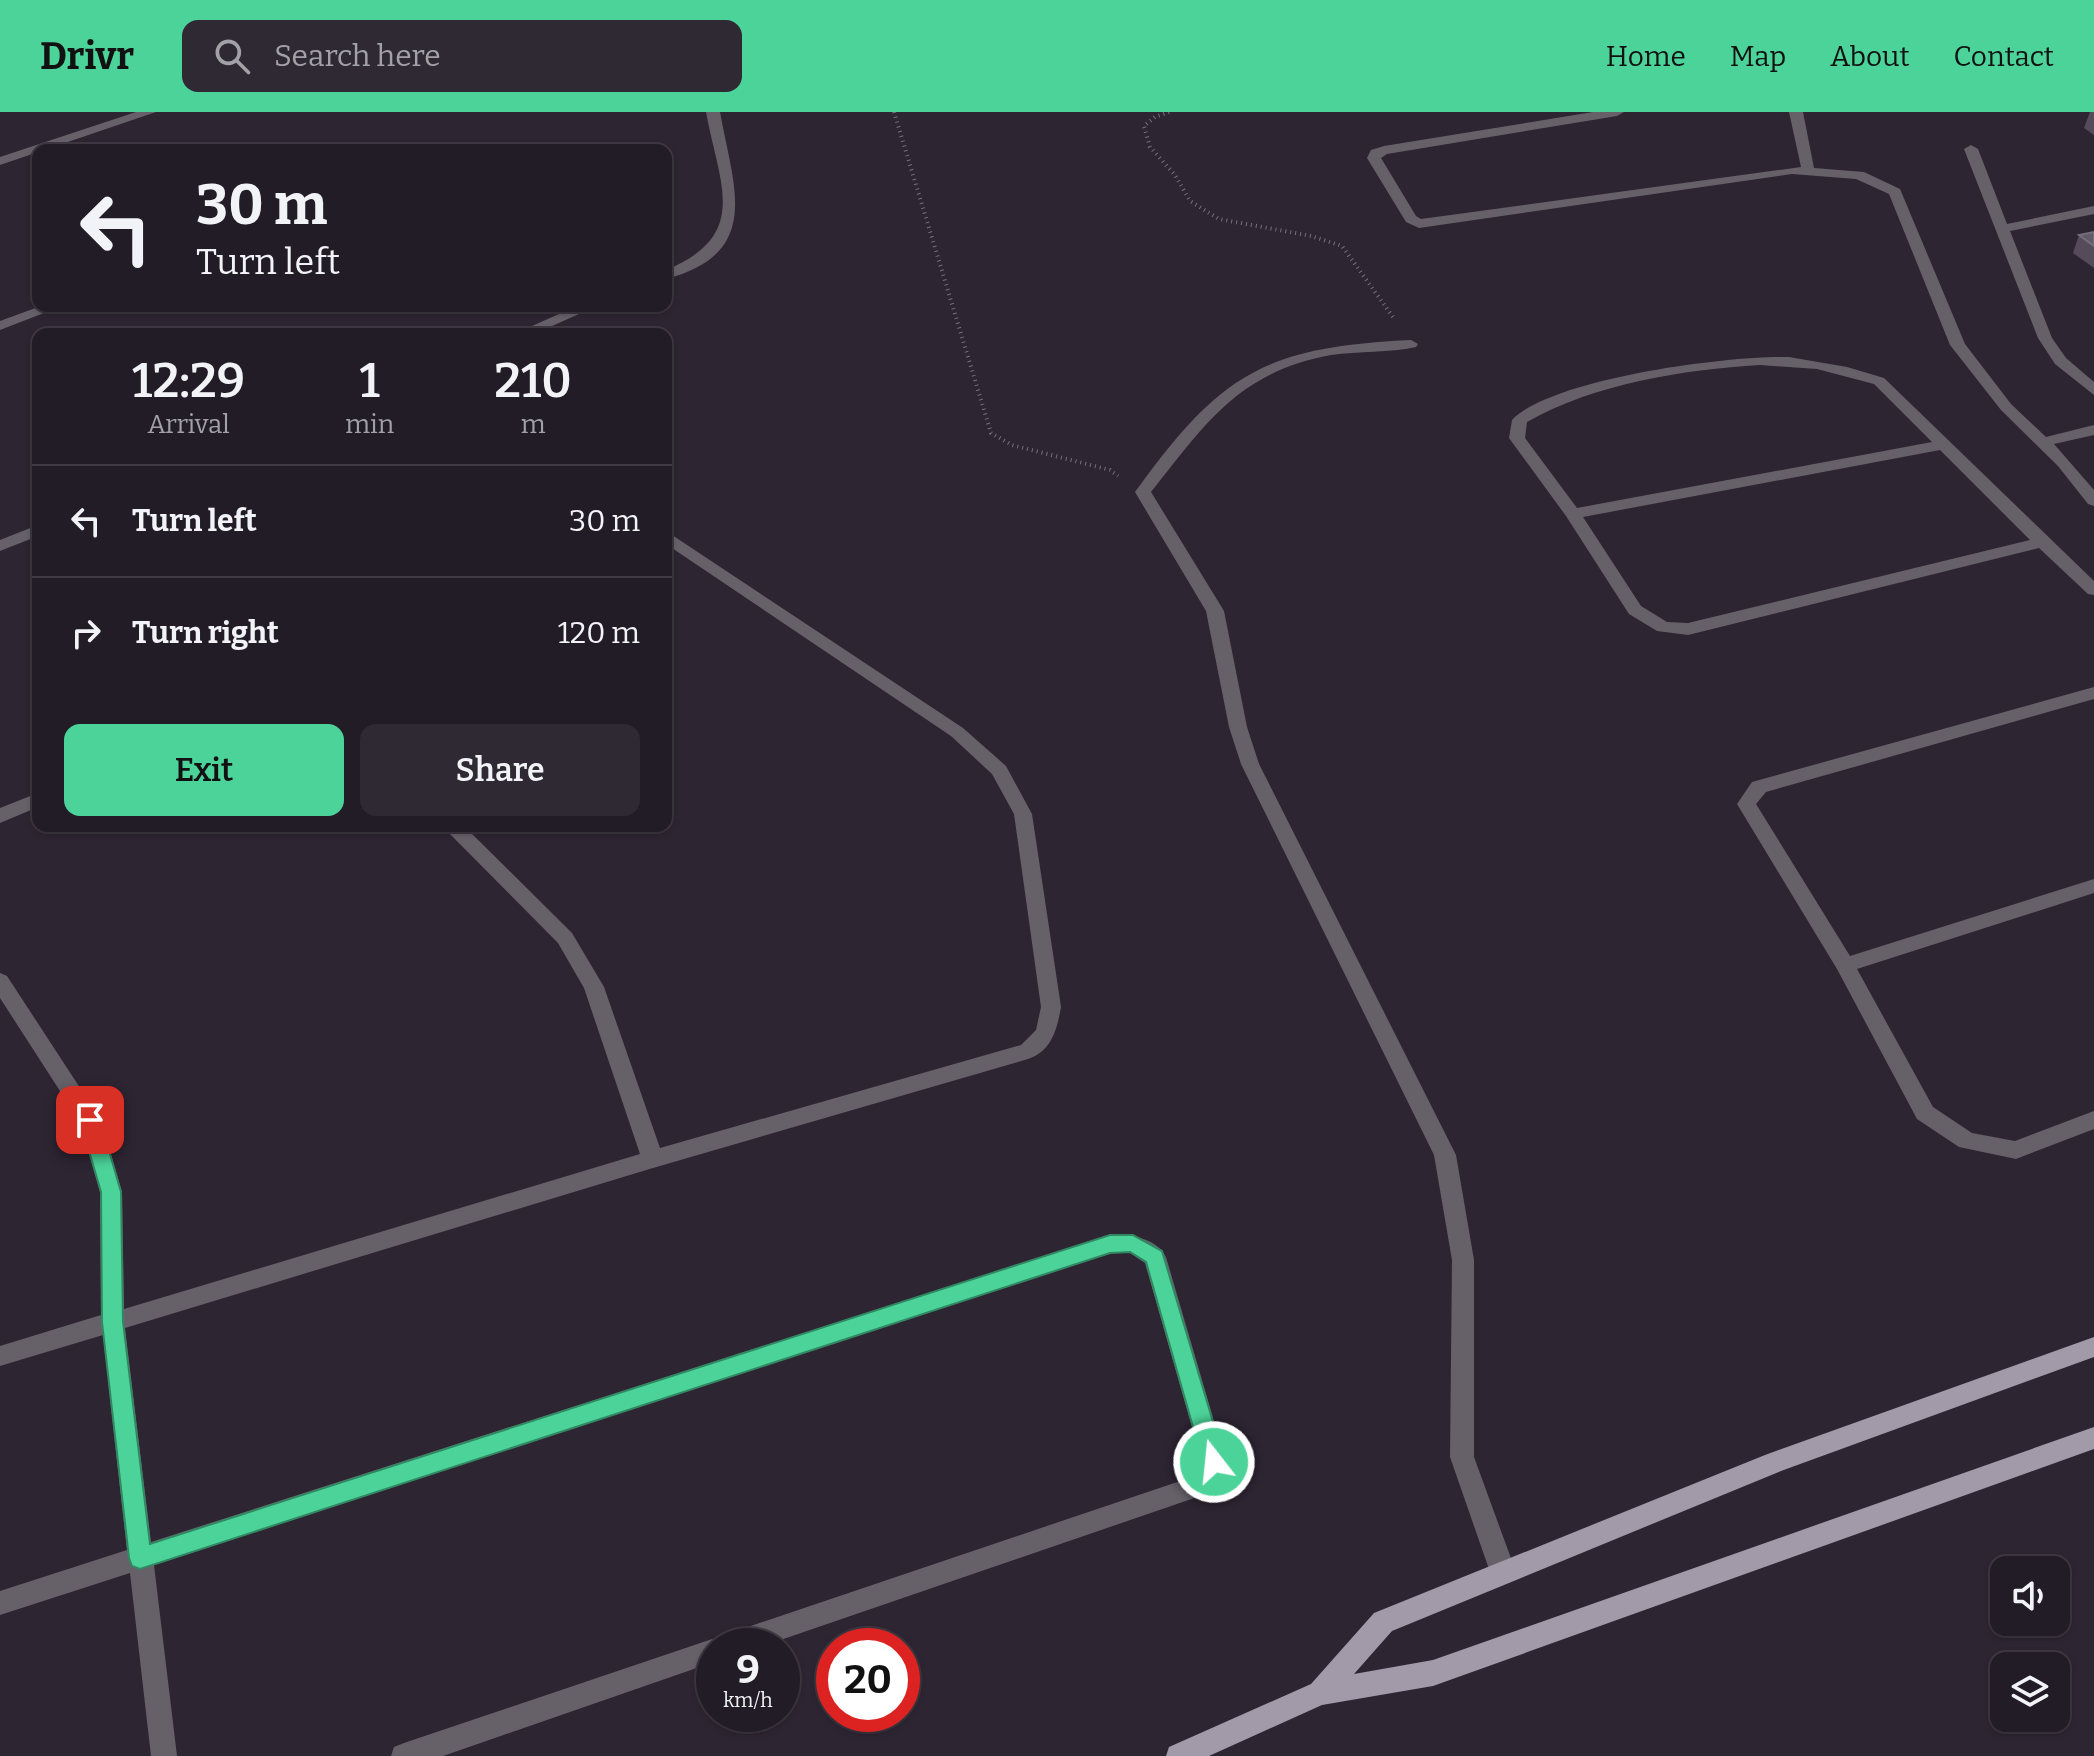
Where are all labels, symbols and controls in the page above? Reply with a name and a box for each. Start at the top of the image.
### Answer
search box [182,20,742,92]
text: Drivr [40,33,134,79]
icon: search [210,34,254,78]
text: Search here [274,38,441,74]
text: Home [1606,40,1686,73]
text: Map [1730,40,1786,73]
text: About [1830,40,1910,73]
text: Contact [1954,40,2054,73]
text: 30 m [196,172,327,239]
icon: left [64,176,168,280]
text: Turn left [196,240,340,284]
text: 12:29 [132,352,245,410]
text: 1 [359,352,380,410]
text: 210 [494,352,572,410]
text: Arrival [147,409,230,440]
text: min [345,409,394,440]
text: m [521,409,545,440]
icon: left [64,499,108,543]
text: Turn left [132,503,257,539]
text: 30 m [569,503,640,539]
icon: right [64,611,108,655]
text: Turn right [132,615,279,651]
text: 120 m [558,615,640,651]
button: Exit [64,724,344,816]
button: Share [360,724,640,816]
pin [56,1086,124,1154]
icon: arrive [68,1098,112,1142]
position arrow [1172,1420,1256,1504]
map controls [1990,1556,2070,1732]
button: sound [1990,1556,2070,1636]
speed limit sign: 20 [816,1628,920,1732]
text: 9 [736,1646,760,1694]
button: layers [1990,1652,2070,1732]
text: km/h [723,1688,773,1712]

